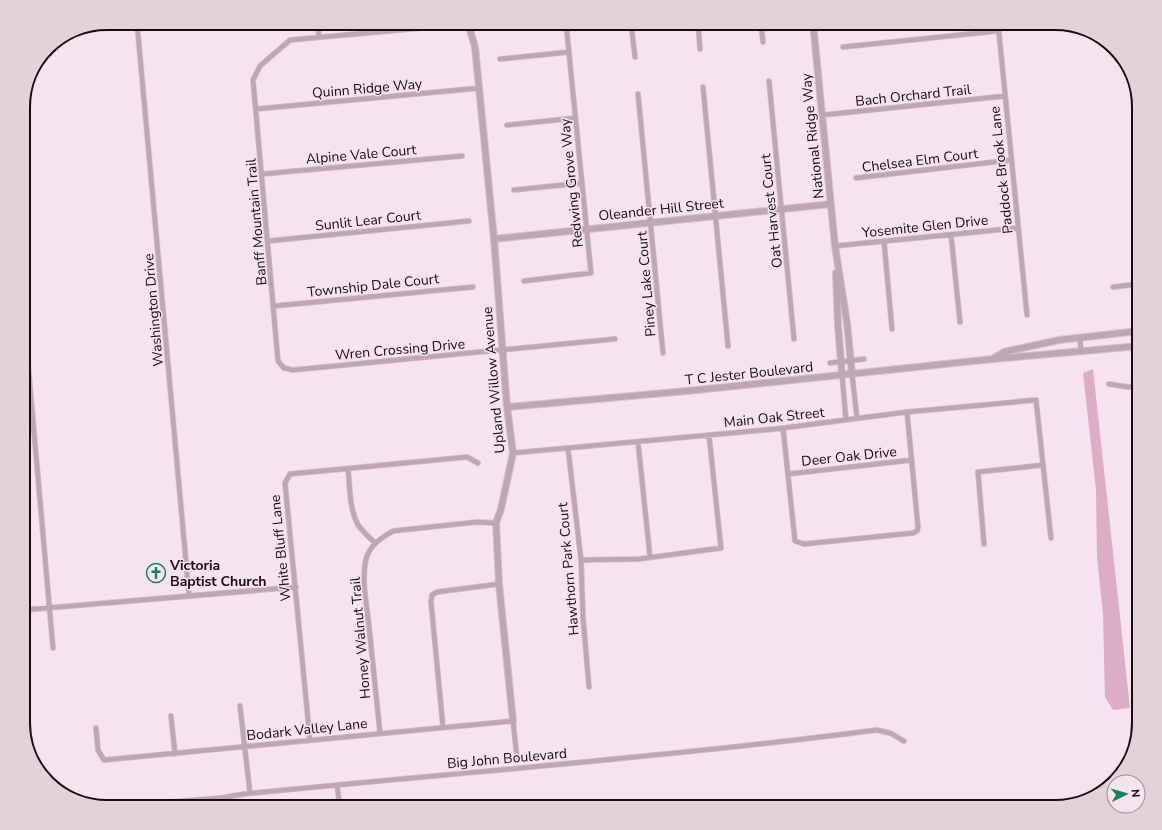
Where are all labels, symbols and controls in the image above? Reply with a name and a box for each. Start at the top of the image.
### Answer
street label: National Ridge Way [796,71,829,200]
street label: Quinn Ridge Way [311,74,424,103]
street label: Bach Orchard Trail [854,80,973,111]
street label: Paddock Brook Lane [985,105,1018,235]
street label: Redwing Grove Way [555,117,588,248]
street label: Alpine Vale Court [305,140,417,169]
street label: Chelsea Elm Court [861,144,979,177]
street label: Oat Harvest Court [756,153,787,269]
street label: Banff Mountain Trail [241,157,272,286]
street label: Oleander Hill Street [597,193,725,226]
street label: Sunlit Lear Court [314,205,422,235]
street label: Yosemite Glen Drive [860,210,989,243]
street label: Piney Lake Court [632,230,661,338]
street label: Washington Drive [139,253,168,367]
street label: Township Dale Court [306,269,440,302]
street label: Upland Willow Avenue [478,306,509,454]
street label: Wren Crossing Drive [334,334,466,365]
street label: T C Jester Boulevard [684,357,814,390]
street label: Main Oak Street [723,403,825,432]
street label: Deer Oak Drive [800,442,898,471]
street label: White Bluff Lane [265,494,296,602]
street label: Hawthorn Park Court [553,502,584,636]
place label: Victoria Baptist Church [169,556,266,591]
church icon: Victoria Baptist Church [145,562,167,584]
street label: Honey Walnut Trail [346,575,375,700]
street label: Bodark Valley Lane [246,714,368,745]
street label: Big John Boulevard [446,744,568,773]
north arrow [1106,774,1146,814]
text: N [1128,788,1143,798]

